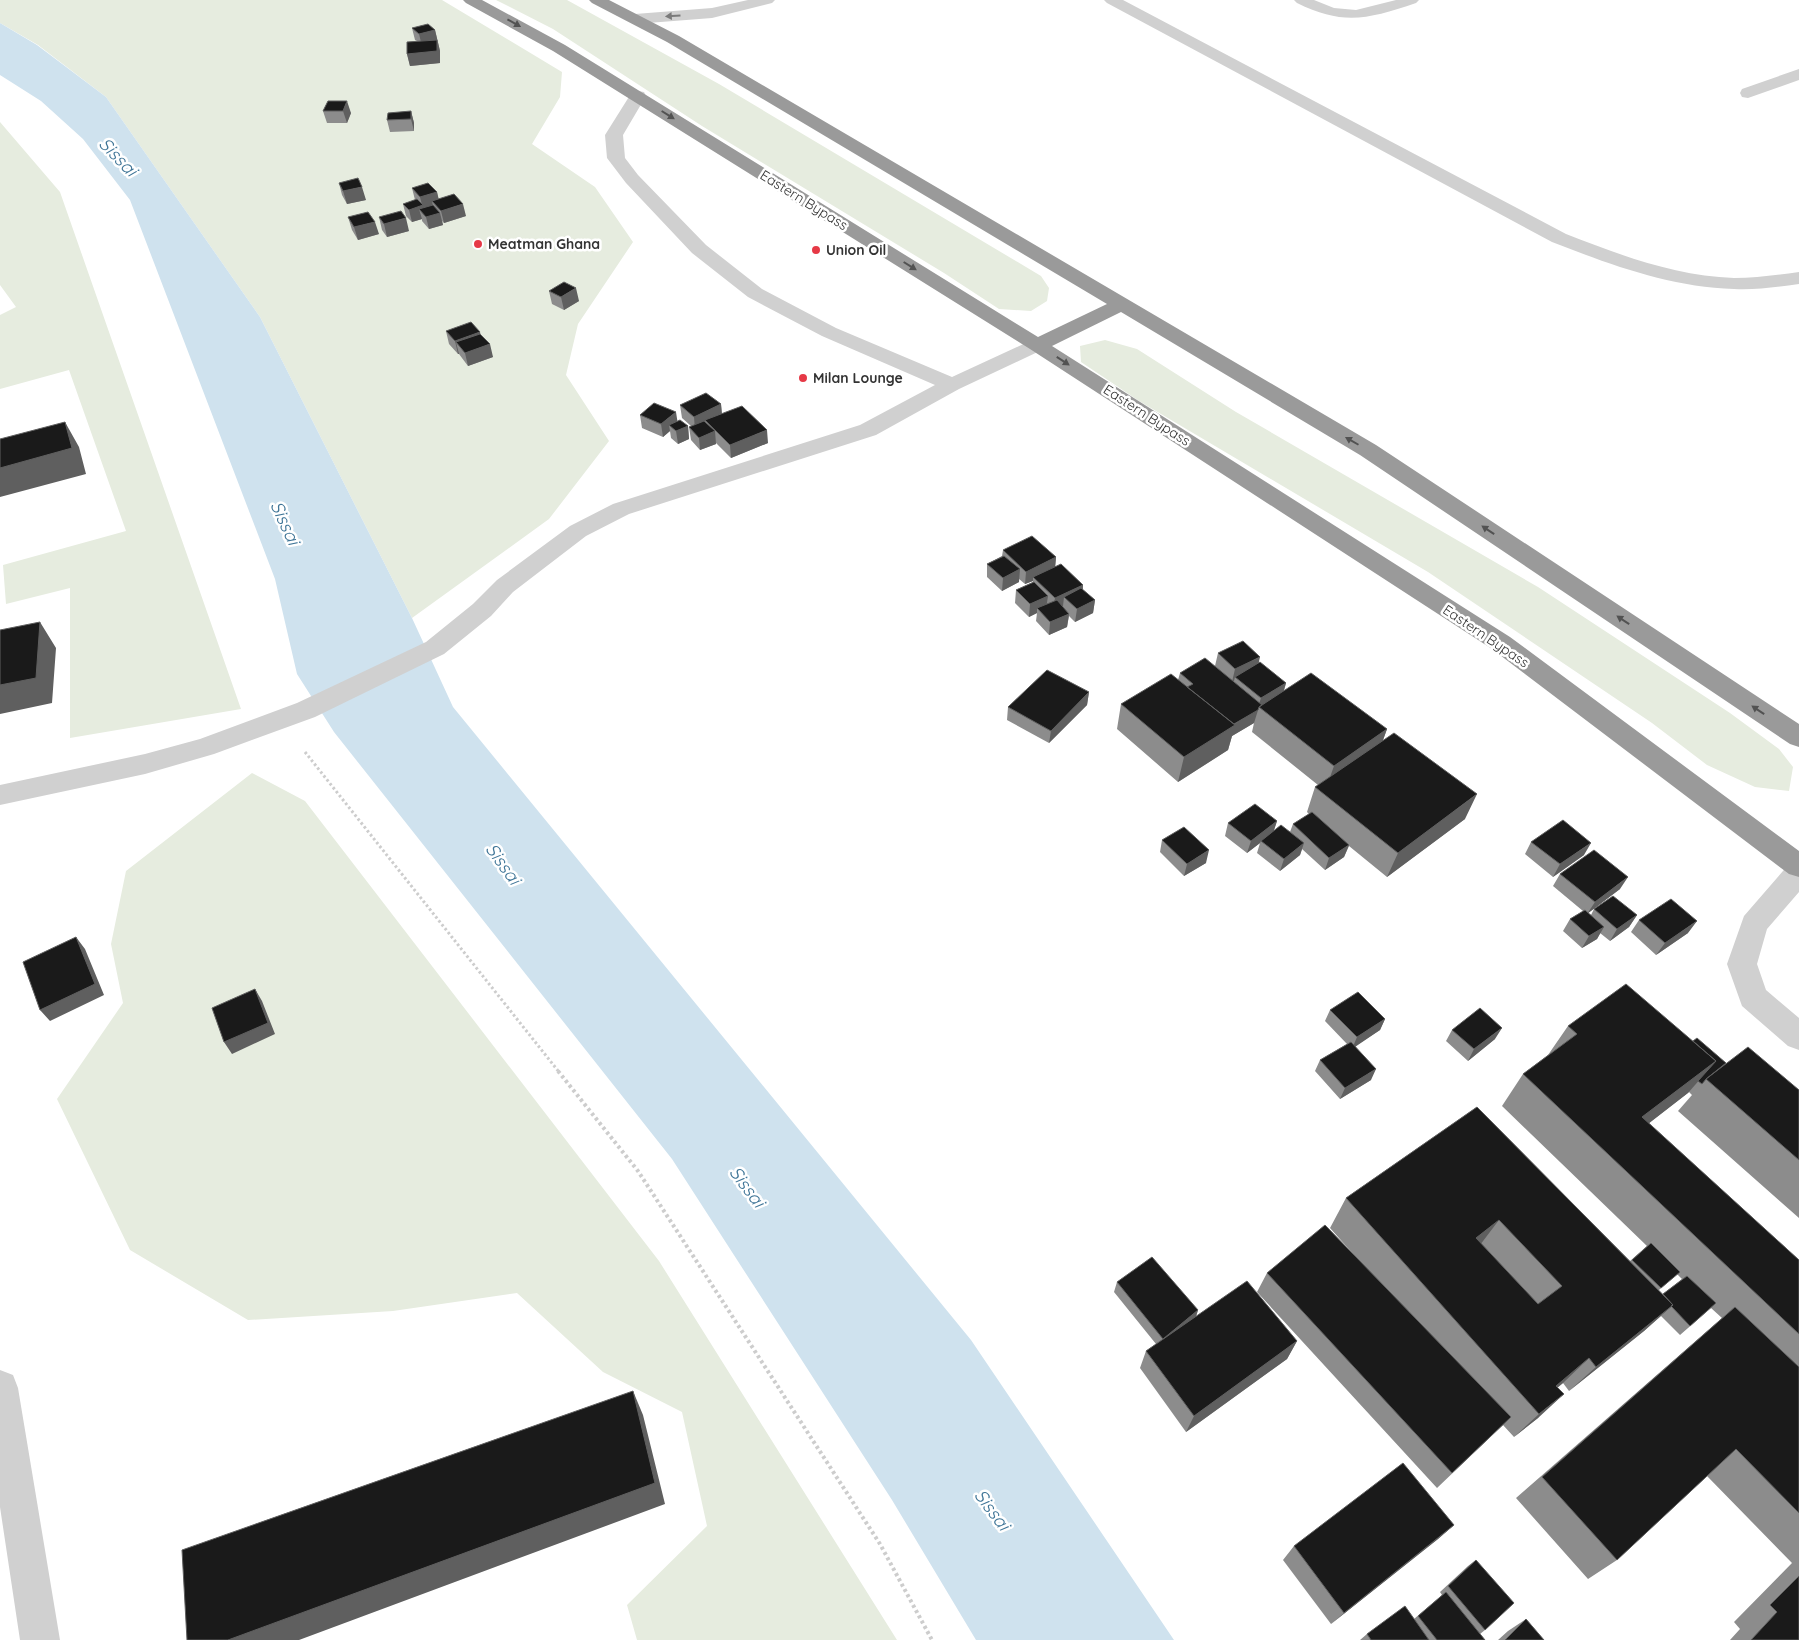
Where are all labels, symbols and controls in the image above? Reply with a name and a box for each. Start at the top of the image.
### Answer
one-way arrow [665,12,681,20]
one-way arrow [507,19,521,27]
one-way arrow [662,111,675,120]
water label: Sissai [94,132,144,183]
street label: Eastern Bypass [757,166,851,234]
place label: Meatman Ghana [488,235,600,253]
marker: Meatman Ghana [472,238,484,250]
place label: Union Oil [826,241,886,259]
marker: Union Oil [810,244,822,256]
one-way arrow [904,261,917,271]
one-way arrow [1056,357,1070,366]
place label: Milan Lounge [813,369,903,387]
marker: Milan Lounge [797,372,809,384]
street label: Eastern Bypass [1100,380,1194,450]
one-way arrow [1346,436,1359,445]
water label: Sissai [265,497,306,550]
one-way arrow [1481,525,1495,535]
street label: Eastern Bypass [1439,601,1533,671]
one-way arrow [1616,615,1630,625]
one-way arrow [1752,705,1765,715]
water label: Sissai [481,838,527,891]
water label: Sissai [724,1162,772,1214]
water label: Sissai [969,1485,1017,1537]

